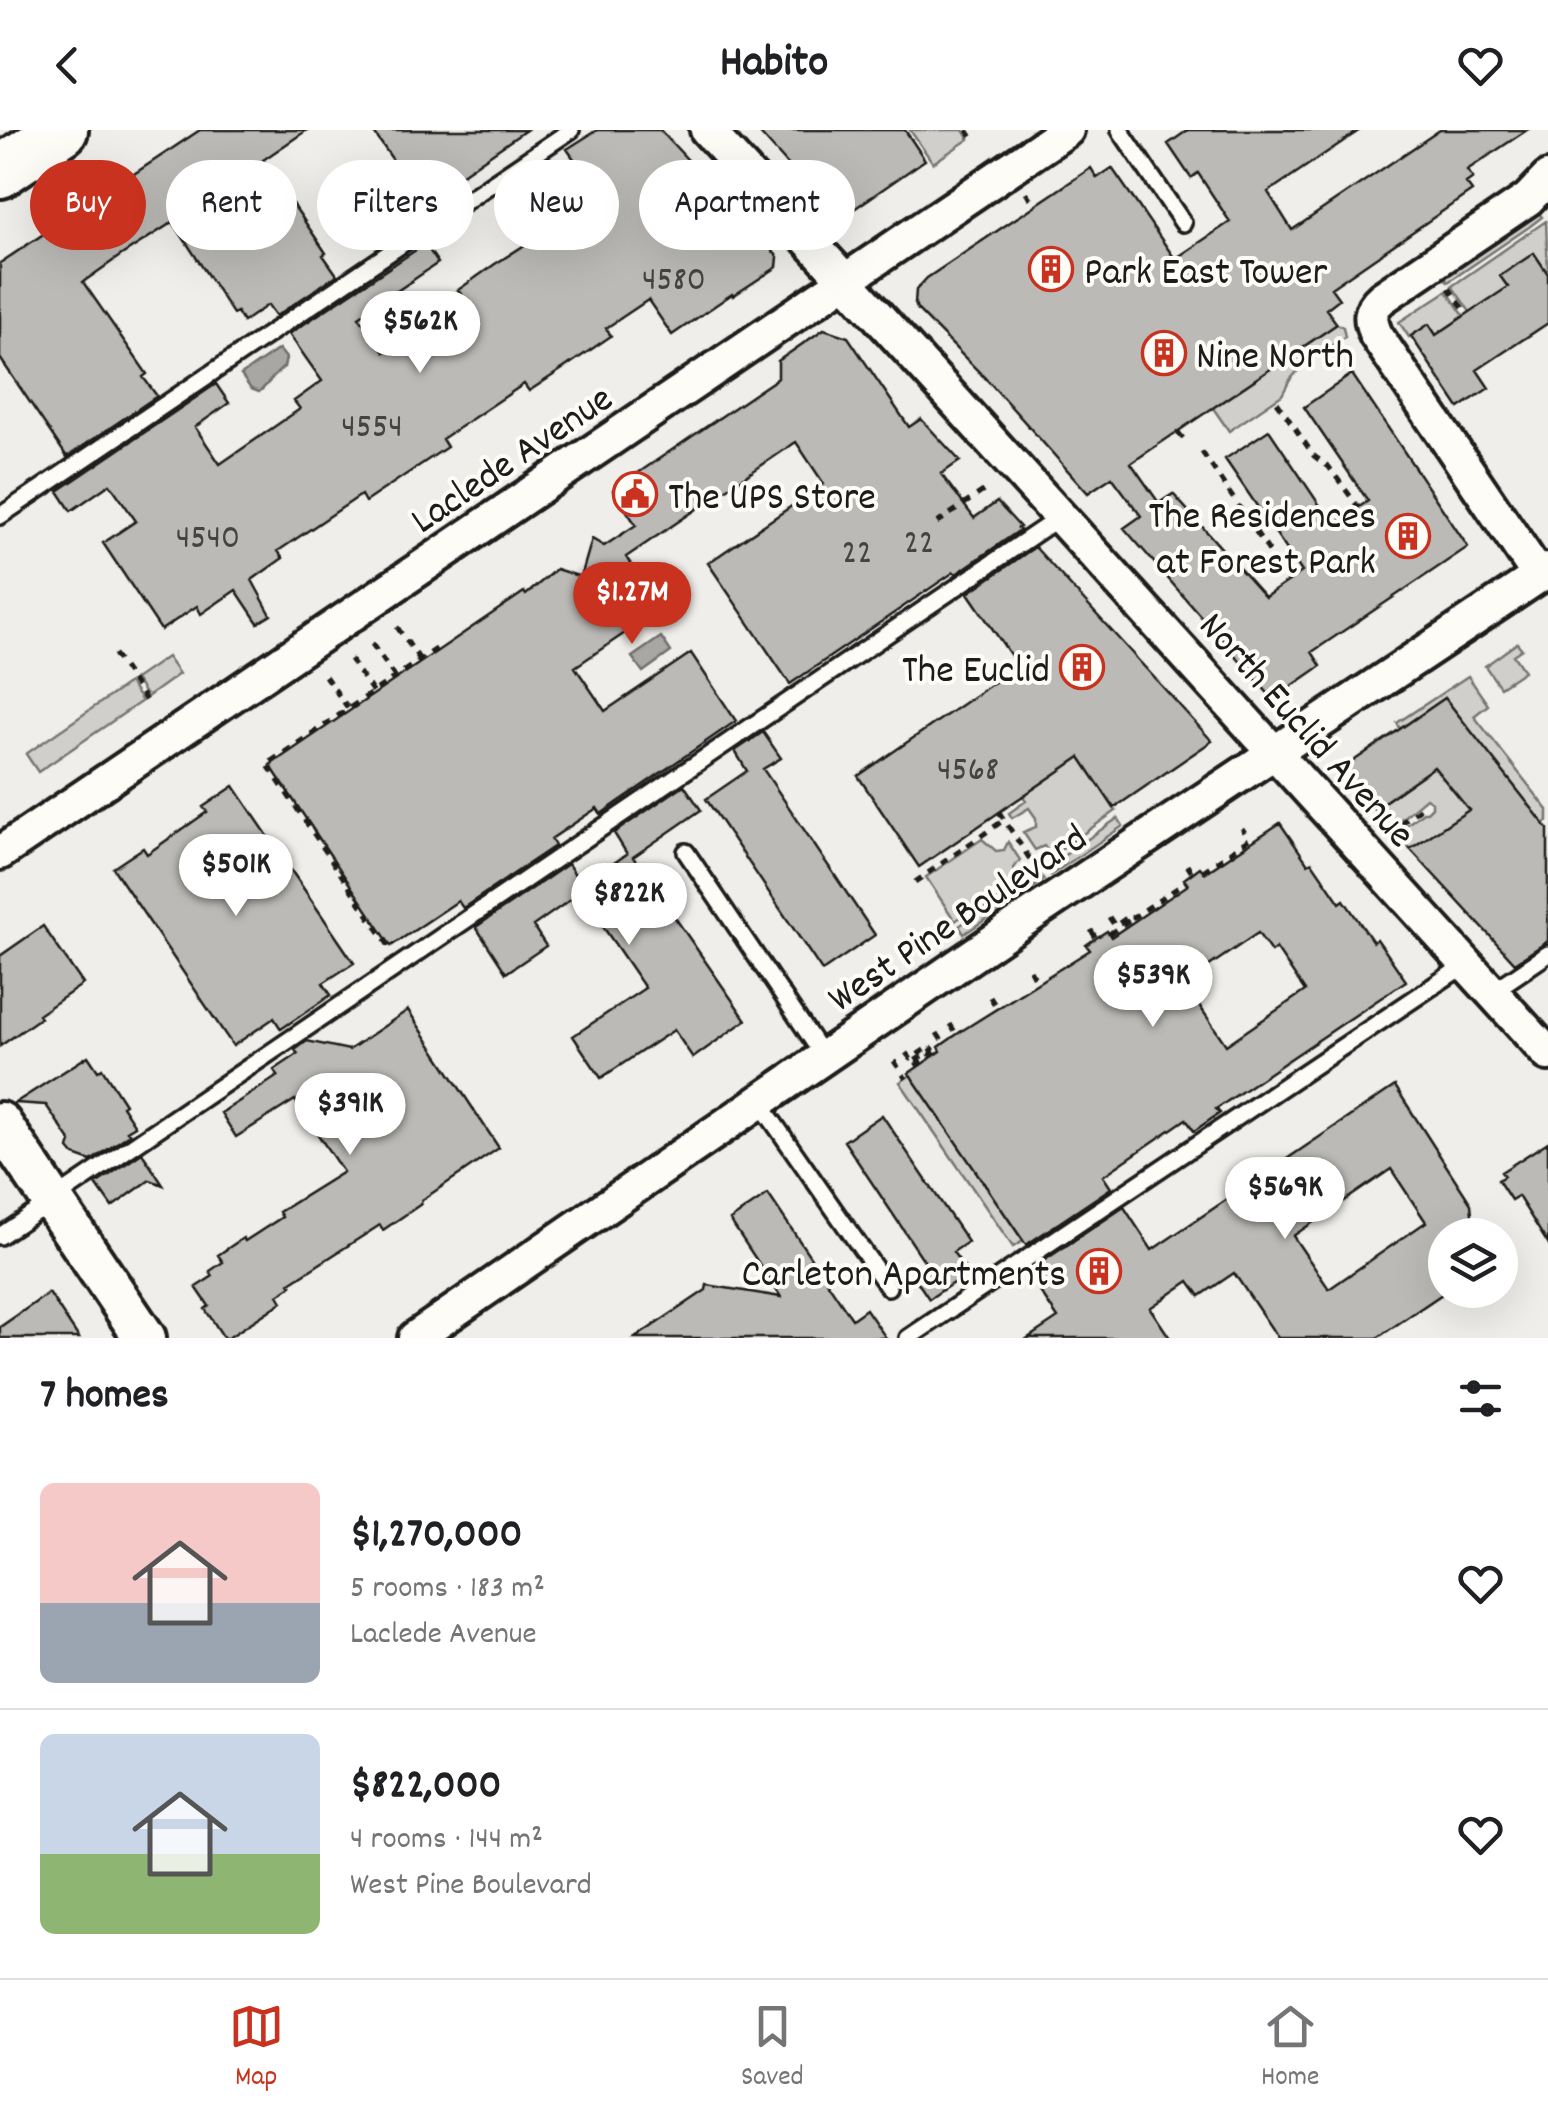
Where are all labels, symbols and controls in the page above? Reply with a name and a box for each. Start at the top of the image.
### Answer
text: Habito [720,33,828,97]
icon: back [40,38,95,93]
icon: heart [1453,38,1508,93]
chip: Buy [30,160,146,250]
chip: Rent [166,160,297,250]
chip: Filters [317,160,474,250]
chip: New [494,160,619,250]
chip: Apartment [639,160,855,250]
building icon: Park East Tower [1028,246,1074,292]
place label: Park East Tower [1084,247,1328,304]
house number: 4580 [642,257,706,307]
pin: $562K [350,291,490,376]
text: $562K [382,300,458,346]
building icon: Nine North [1141,330,1187,376]
place label: Nine North [1196,331,1354,388]
street label: Laclede Avenue [401,374,626,551]
house number: 4554 [341,404,403,454]
public building icon: The UPS Store [612,471,658,517]
place label: The UPS Store [668,472,876,529]
place label: The Residences at Forest Park [1148,491,1376,594]
building icon: The Residences at Forest Park [1385,513,1431,559]
house number: 4540 [176,515,240,565]
house number: 22 [904,520,934,570]
house number: 22 [842,530,872,580]
pin: $1.27M [551,562,713,647]
text: $1.27M [595,571,669,617]
street label: North Euclid Avenue [1183,602,1426,863]
building icon: The Euclid [1059,644,1105,690]
place label: The Euclid [902,645,1050,702]
house number: 4568 [937,747,999,797]
street label: West Pine Boulevard [818,813,1101,1030]
pin: $501K [166,834,306,919]
text: $501K [201,843,271,889]
pin: $822K [559,863,699,948]
text: $822K [593,872,665,918]
pin: $539K [1083,945,1223,1030]
text: $539K [1116,954,1190,1000]
pin: $391K [280,1073,420,1158]
text: $391K [317,1082,383,1128]
pin: $569K [1215,1157,1355,1242]
text: $569K [1247,1166,1323,1212]
map controls [1428,1218,1518,1308]
button: layers [1428,1218,1518,1308]
building icon: Carleton Apartments [1076,1248,1122,1294]
place label: Carleton Apartments [742,1249,1066,1306]
text: 7 homes [40,1368,169,1428]
icon: filters [1453,1371,1508,1426]
text: $1,270,000 [350,1507,522,1567]
icon: home [120,1523,240,1643]
icon: heart [1453,1556,1508,1611]
text: 5 rooms · 183 m² [350,1567,545,1613]
text: Laclede Avenue [350,1613,537,1659]
text: $822,000 [350,1758,502,1818]
icon: home [120,1774,240,1894]
icon: heart [1453,1807,1508,1862]
text: 4 rooms · 144 m² [350,1818,543,1864]
text: West Pine Boulevard [350,1864,592,1910]
tab: Map [229,1999,284,2099]
tab: Saved [741,1999,804,2099]
tab: Home [1261,1999,1319,2099]

